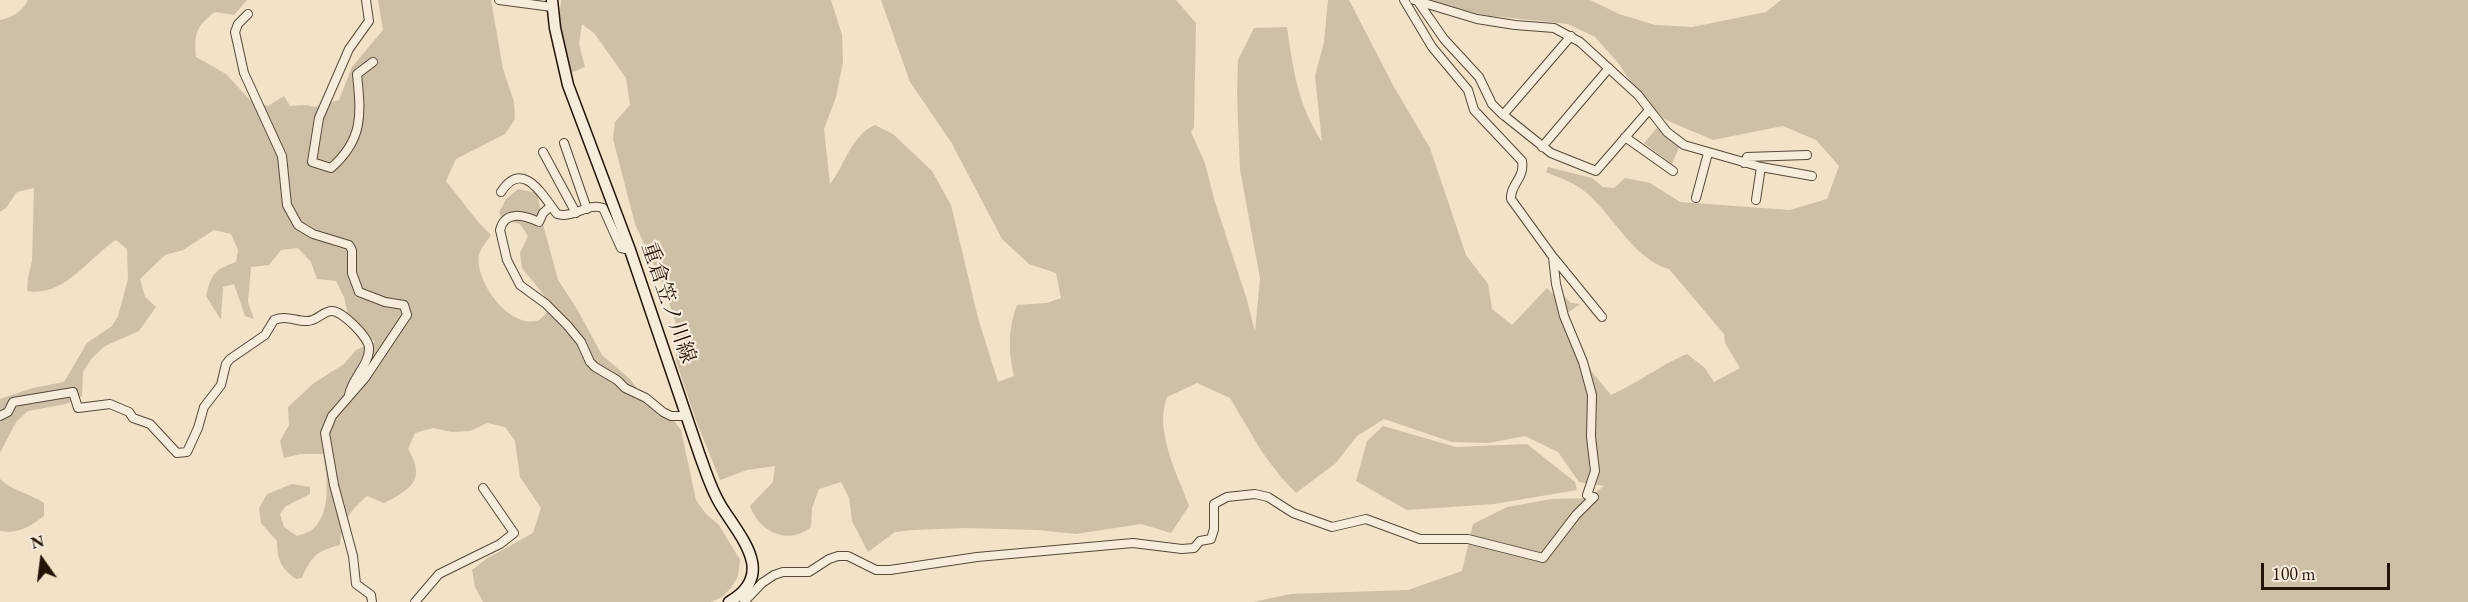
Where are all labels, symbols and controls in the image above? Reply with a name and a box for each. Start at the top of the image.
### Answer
street label: 重倉笠ノ川線 [636,239,700,367]
north arrow [12,530,72,590]
text: N [29,530,46,554]
scale bar [2264,551,2393,589]
text: 100 m [2272,562,2316,585]

